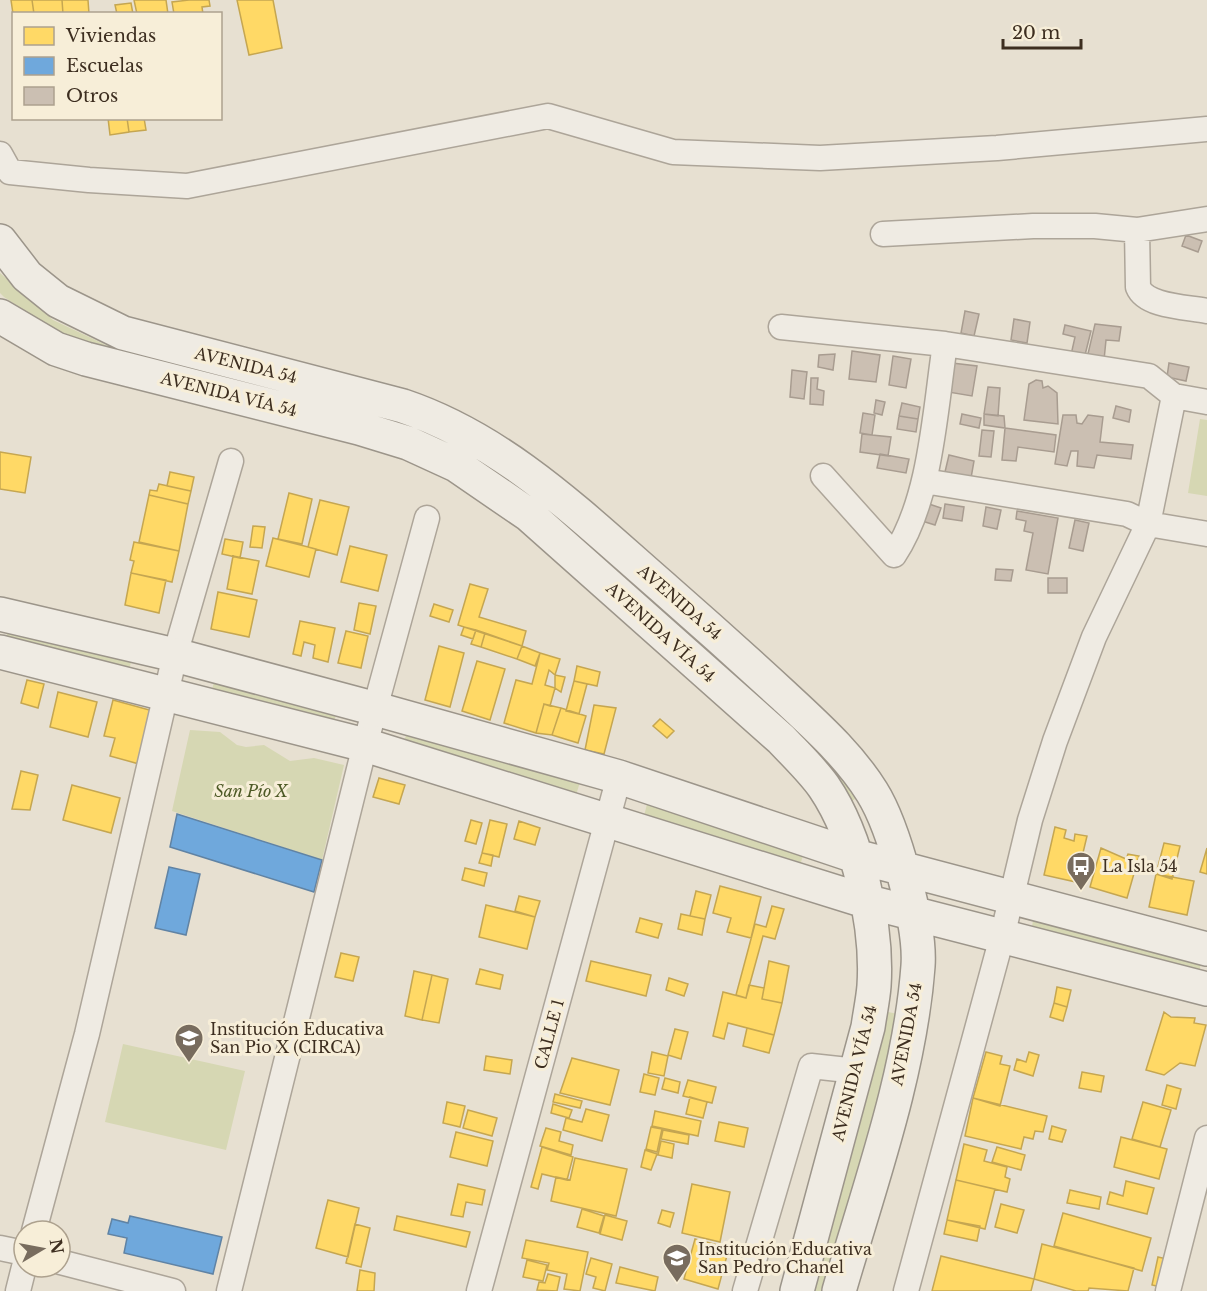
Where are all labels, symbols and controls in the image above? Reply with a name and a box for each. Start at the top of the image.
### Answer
legend [12,12,222,120]
scale bar [1003,12,1081,50]
text: 20 m [1012,22,1060,44]
text: Viviendas [65,25,156,47]
text: Escuelas [66,55,143,77]
text: Otros [66,85,118,107]
street label: AVENIDA 54 [192,342,299,387]
street label: AVENIDA VÍA 54 [158,367,299,421]
street label: AVENIDA 54 [633,559,726,644]
street label: AVENIDA VÍA 54 [602,577,720,686]
park label: San Pío X [214,781,289,801]
bus stop icon: La Isla 54 [1065,850,1097,892]
place label: La Isla 54 [1102,856,1178,876]
street label: AVENIDA 54 [886,981,926,1088]
street label: CALLE 1 [530,997,568,1071]
street label: AVENIDA VÍA 54 [827,1003,881,1144]
place label: Institución Educativa San Pio X (CIRCA) [210,1019,384,1057]
school or university icon: Institución Educativa San Pio X (CIRCA) [173,1022,205,1064]
north arrow [12,1219,72,1279]
text: N [46,1237,68,1256]
place label: Institución Educativa San Pedro Chanel [698,1239,872,1277]
school or university icon: Institución Educativa San Pedro Chanel [661,1242,693,1284]

